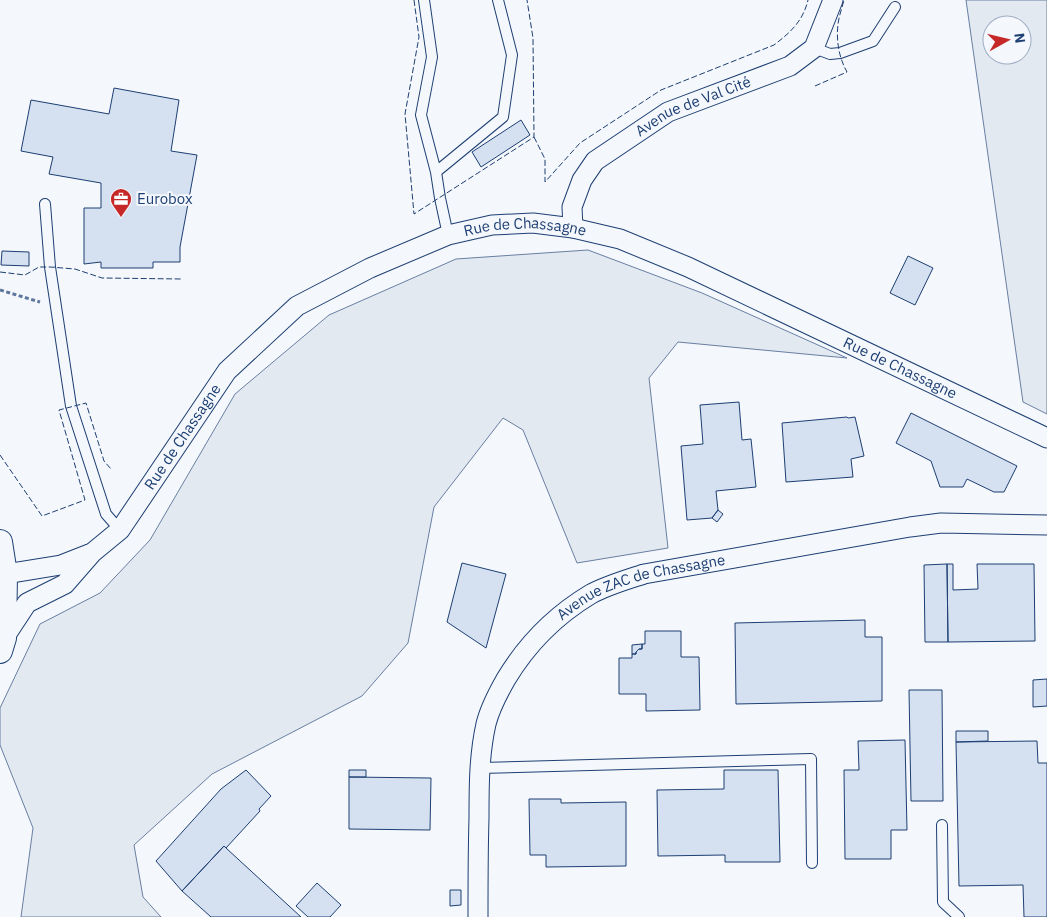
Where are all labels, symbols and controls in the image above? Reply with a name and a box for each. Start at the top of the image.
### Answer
north arrow [982,15,1032,65]
text: N [1010,32,1029,44]
street label: Avenue de Val Cité [631,72,753,140]
office icon: Eurobox [109,187,133,218]
place label: Eurobox [137,189,193,208]
street label: Rue de Chassagne [462,213,588,240]
street label: Rue de Chassagne [840,332,960,403]
street label: Rue de Chassagne [140,380,225,493]
street label: Avenue ZAC de Chassagne [553,550,727,624]

